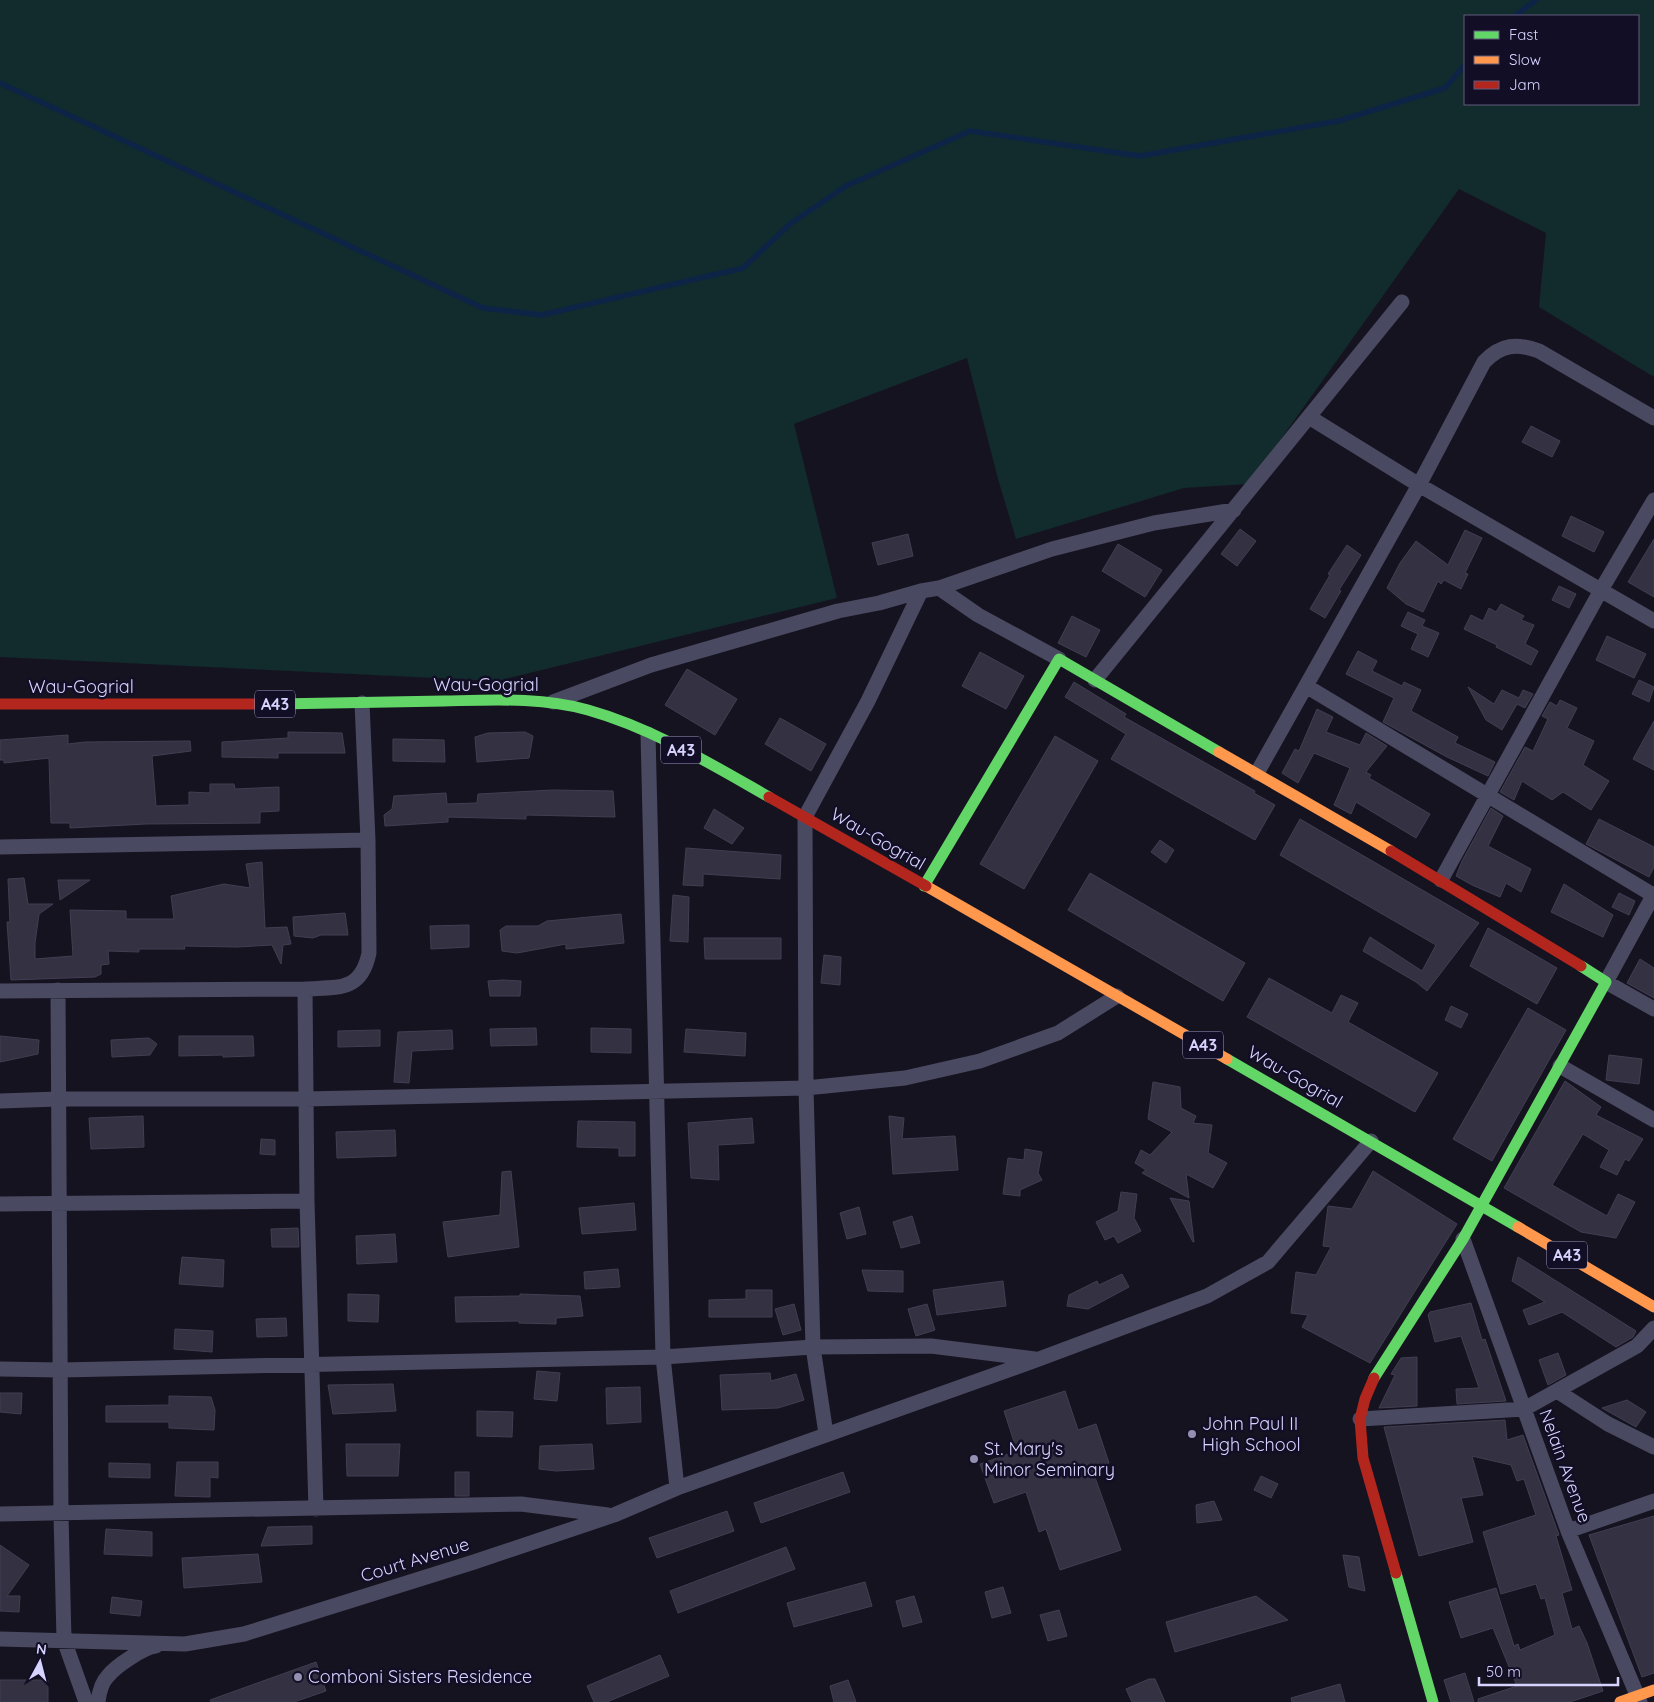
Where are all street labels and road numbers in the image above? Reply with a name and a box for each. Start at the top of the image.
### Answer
street label: Wau-Gogrial [433,673,539,696]
street label: Wau-Gogrial [28,675,134,698]
road number: A43 [255,691,295,718]
road number: A43 [661,736,701,764]
street label: Wau-Gogrial [827,802,930,875]
road number: A43 [1183,1032,1223,1058]
street label: Wau-Gogrial [1244,1040,1347,1113]
road number: A43 [1547,1242,1587,1268]
street label: Nelain Avenue [1534,1406,1597,1526]
street label: Court Avenue [358,1532,472,1587]

